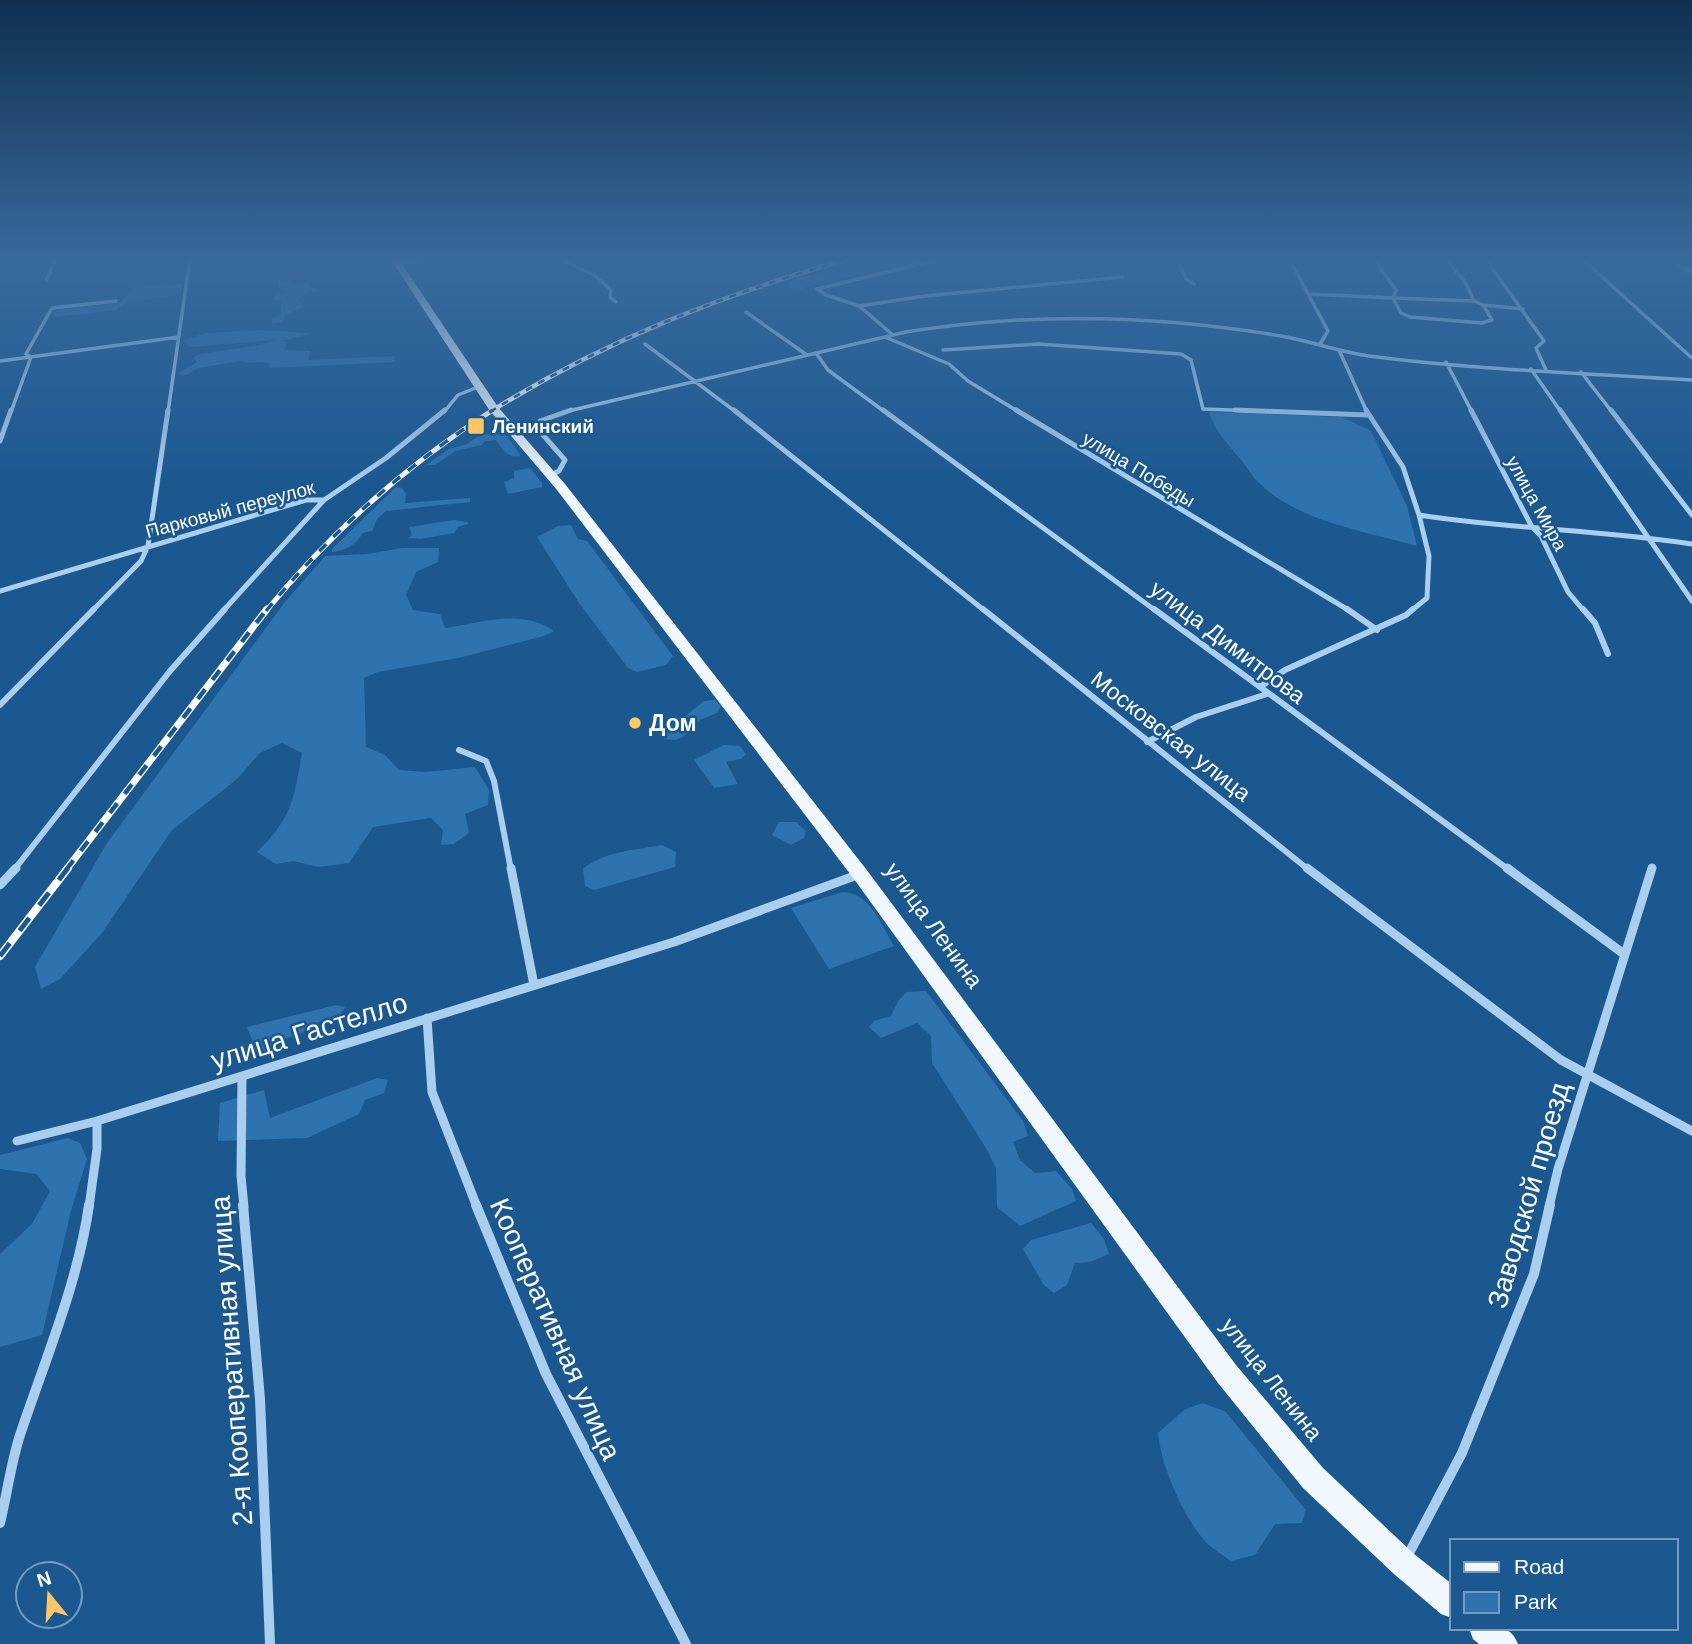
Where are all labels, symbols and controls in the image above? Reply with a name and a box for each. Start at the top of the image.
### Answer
marker: Ленинский [466,416,486,436]
place label: Ленинский [492,416,594,437]
street label: улица Победы [1079,428,1199,511]
street label: улица Мира [1502,452,1571,555]
street label: Парковый переулок [143,477,318,542]
street label: улица Димитрова [1145,575,1311,709]
street label: Московская улица [1086,666,1256,807]
place label: Дом [649,710,696,736]
marker: Дом [627,715,643,731]
street label: улица Ленина [880,857,988,993]
street label: улица Гастелло [207,987,411,1076]
street label: Заводской проезд [1481,1079,1576,1312]
street label: 2-я Кооперативная улица [204,1194,259,1527]
street label: Кооперативная улица [484,1194,627,1465]
street label: улица Ленина [1216,1312,1328,1446]
legend [1450,1539,1678,1630]
text: Road [1514,1555,1564,1578]
north arrow [14,1560,84,1630]
text: N [34,1567,54,1591]
text: Park [1514,1590,1558,1613]

